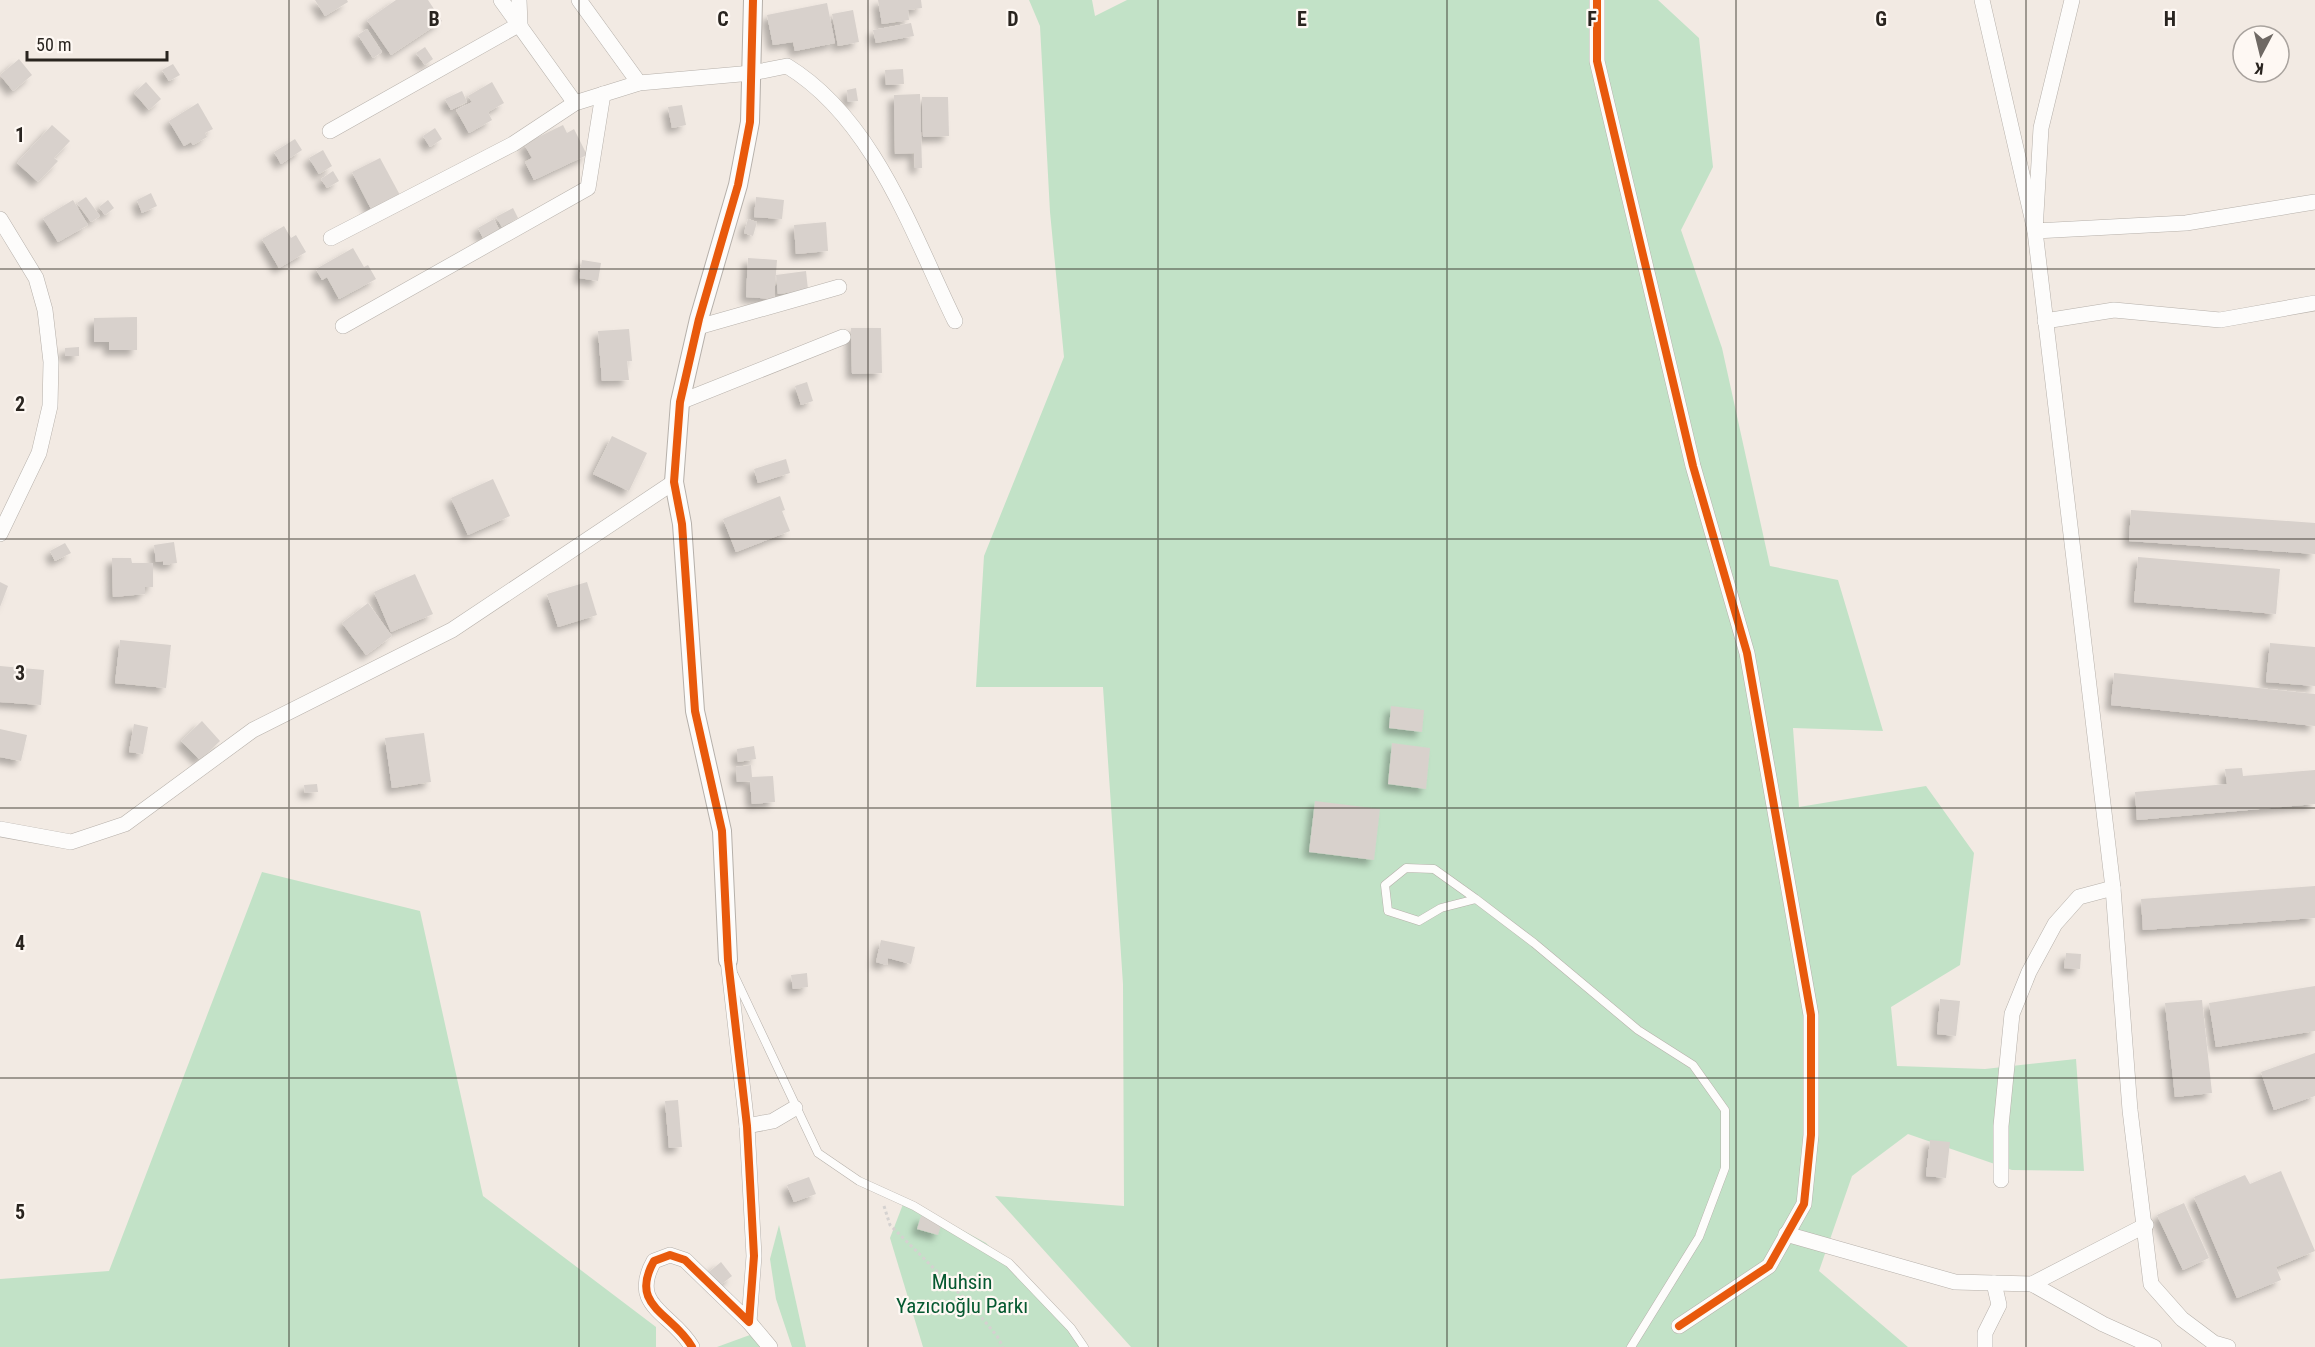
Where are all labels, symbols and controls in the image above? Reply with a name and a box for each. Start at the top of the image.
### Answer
text: B [428,7,440,31]
text: C [717,7,729,31]
text: D [1007,7,1019,31]
text: E [1297,7,1307,31]
text: F [1587,7,1597,31]
text: G [1875,7,1887,31]
text: H [2164,7,2176,31]
scale bar [27,24,166,62]
north arrow [2231,24,2291,84]
text: 50 m [36,34,71,55]
text: K [2254,58,2265,78]
text: 1 [15,123,25,147]
text: 2 [15,392,25,416]
text: 3 [15,661,25,685]
text: 4 [15,931,25,955]
text: 5 [15,1200,25,1224]
park label: Muhsin Yazıcıoğlu Parkı [896,1270,1028,1318]

